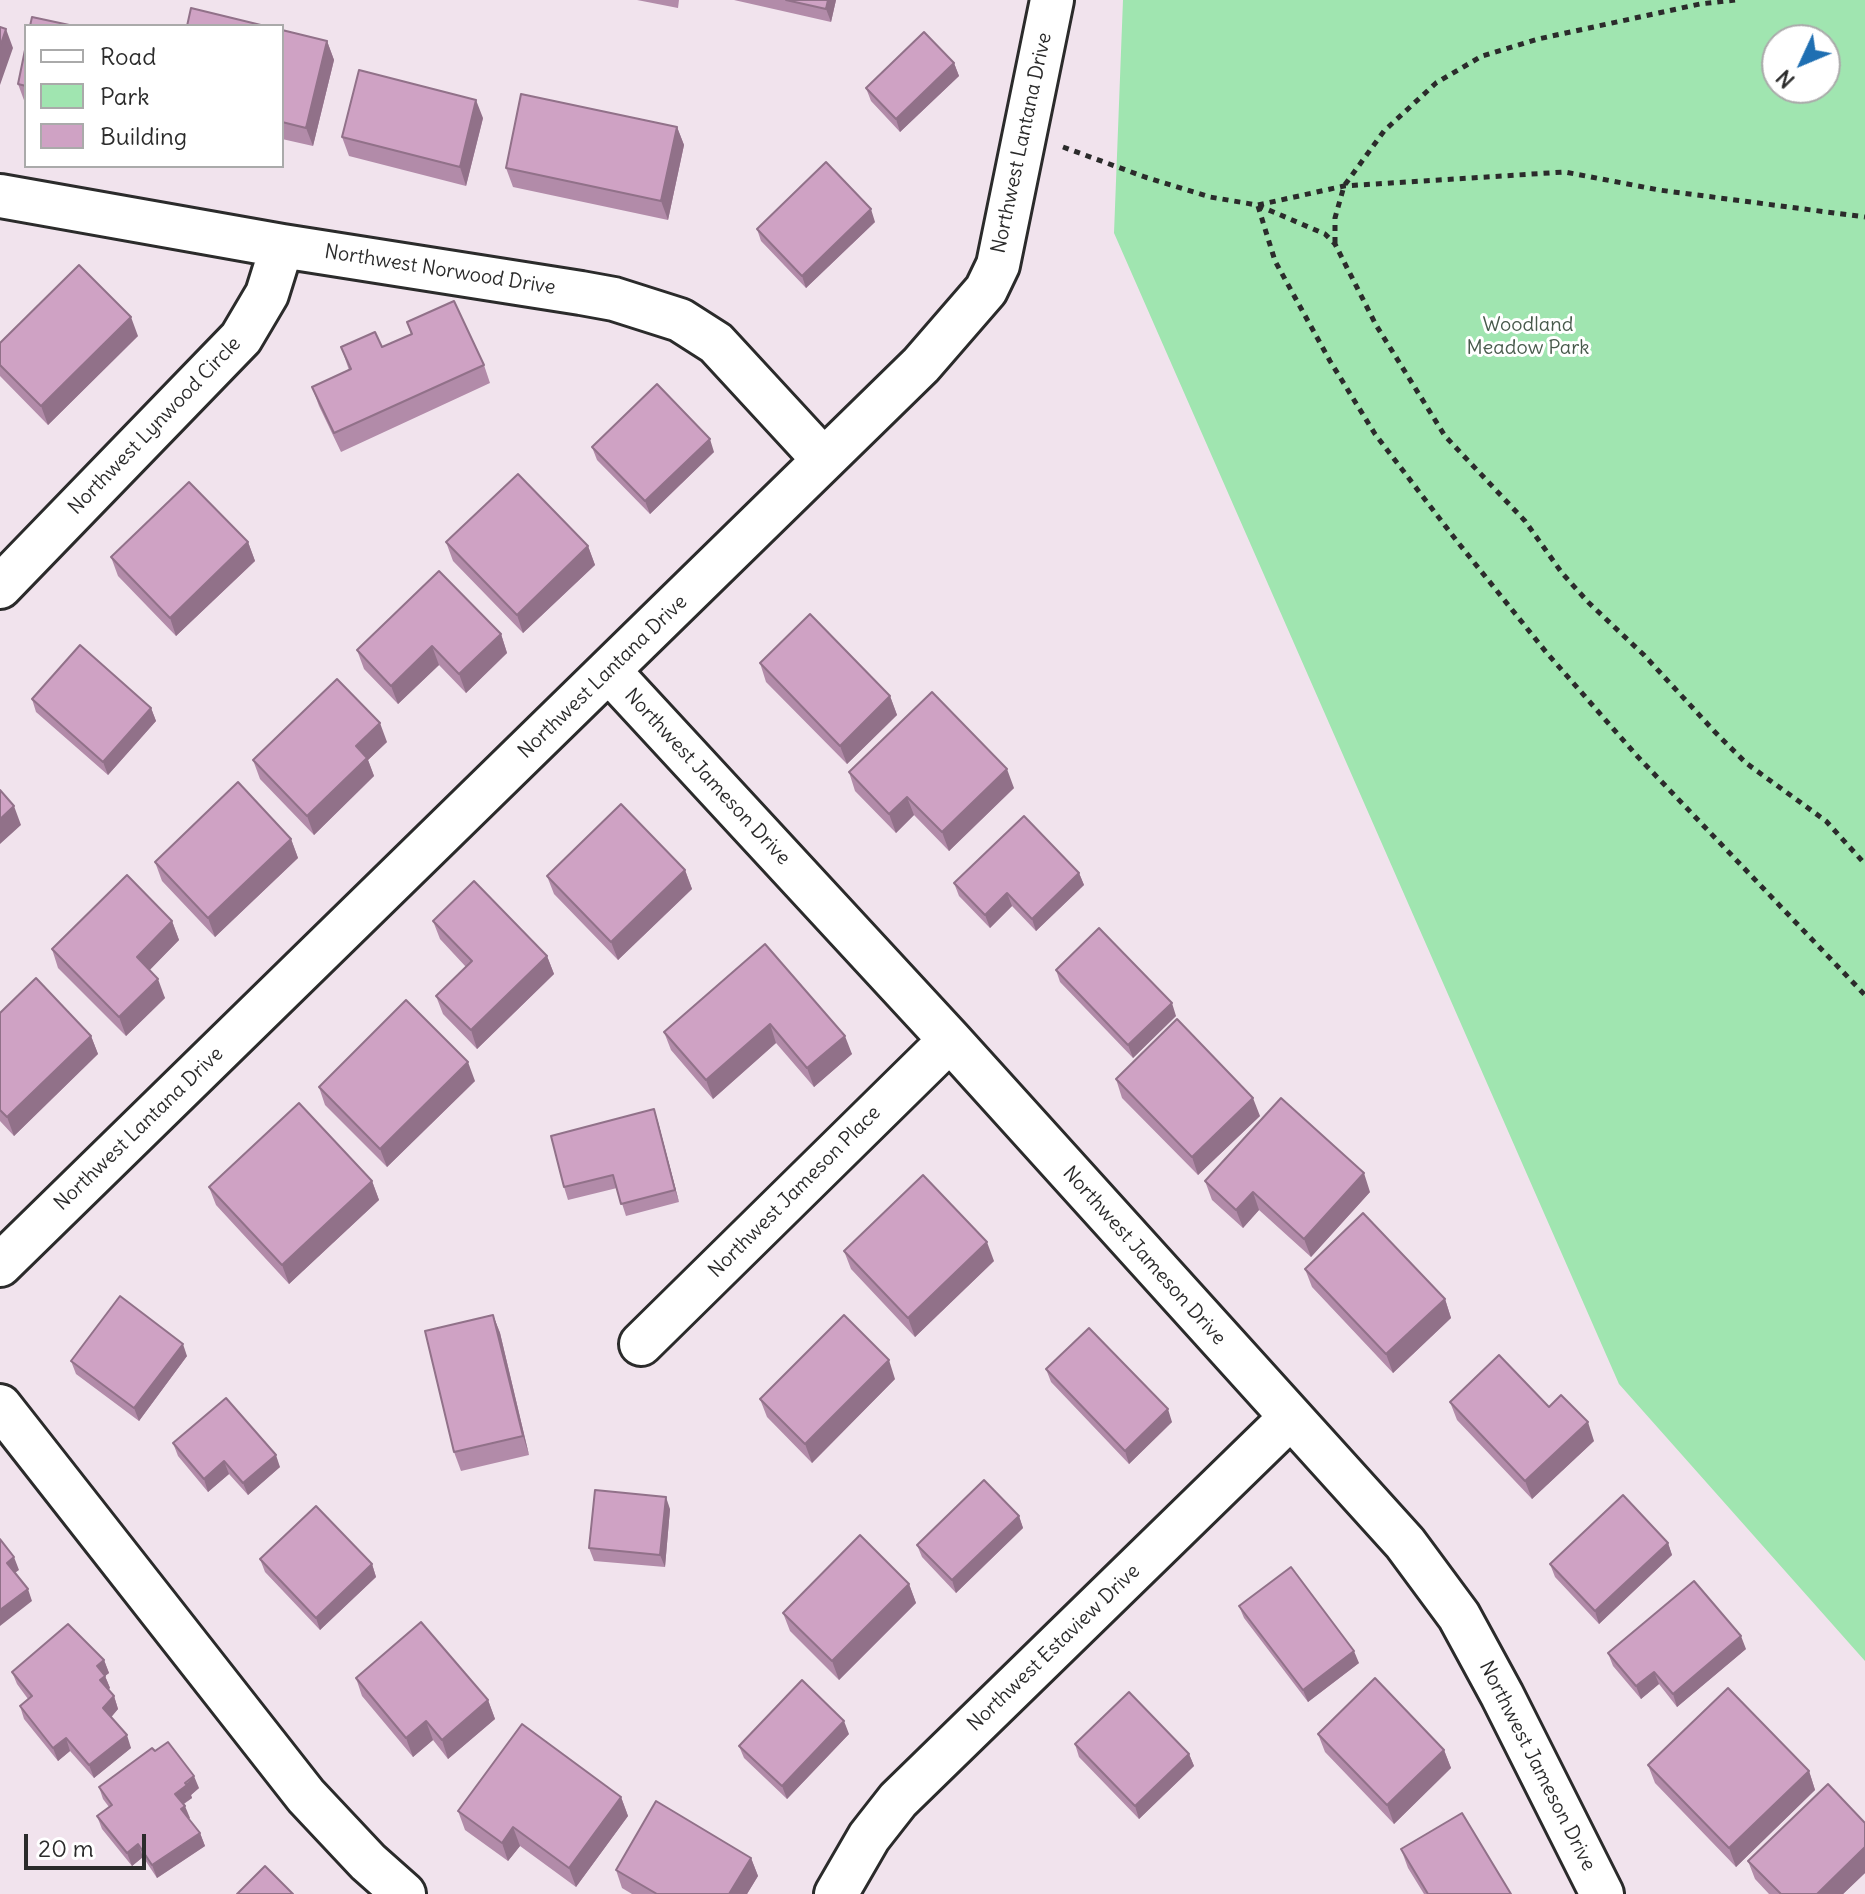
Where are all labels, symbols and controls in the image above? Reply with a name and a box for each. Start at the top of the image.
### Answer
legend [24,24,284,168]
north arrow [1761,24,1841,104]
street label: Northwest Lantana Drive [987,30,1057,256]
text: Road [100,41,156,71]
text: N [1770,64,1801,94]
text: Park [100,81,150,111]
text: Building [100,121,187,151]
street label: Northwest Norwood Drive [323,240,557,300]
park label: Woodland Meadow Park [1467,313,1589,360]
street label: Northwest Lynwood Circle [64,332,246,520]
street label: Northwest Lantana Drive [514,590,692,764]
street label: Northwest Jameson Drive [619,684,795,870]
street label: Northwest Lantana Drive [50,1042,228,1216]
street label: Northwest Jameson Place [704,1101,886,1283]
street label: Northwest Jameson Drive [1057,1162,1231,1350]
street label: Northwest Estaview Drive [963,1559,1145,1737]
street label: Northwest Jameson Drive [1474,1657,1600,1875]
scale bar [28,1818,150,1868]
text: 20 m [38,1833,94,1863]

